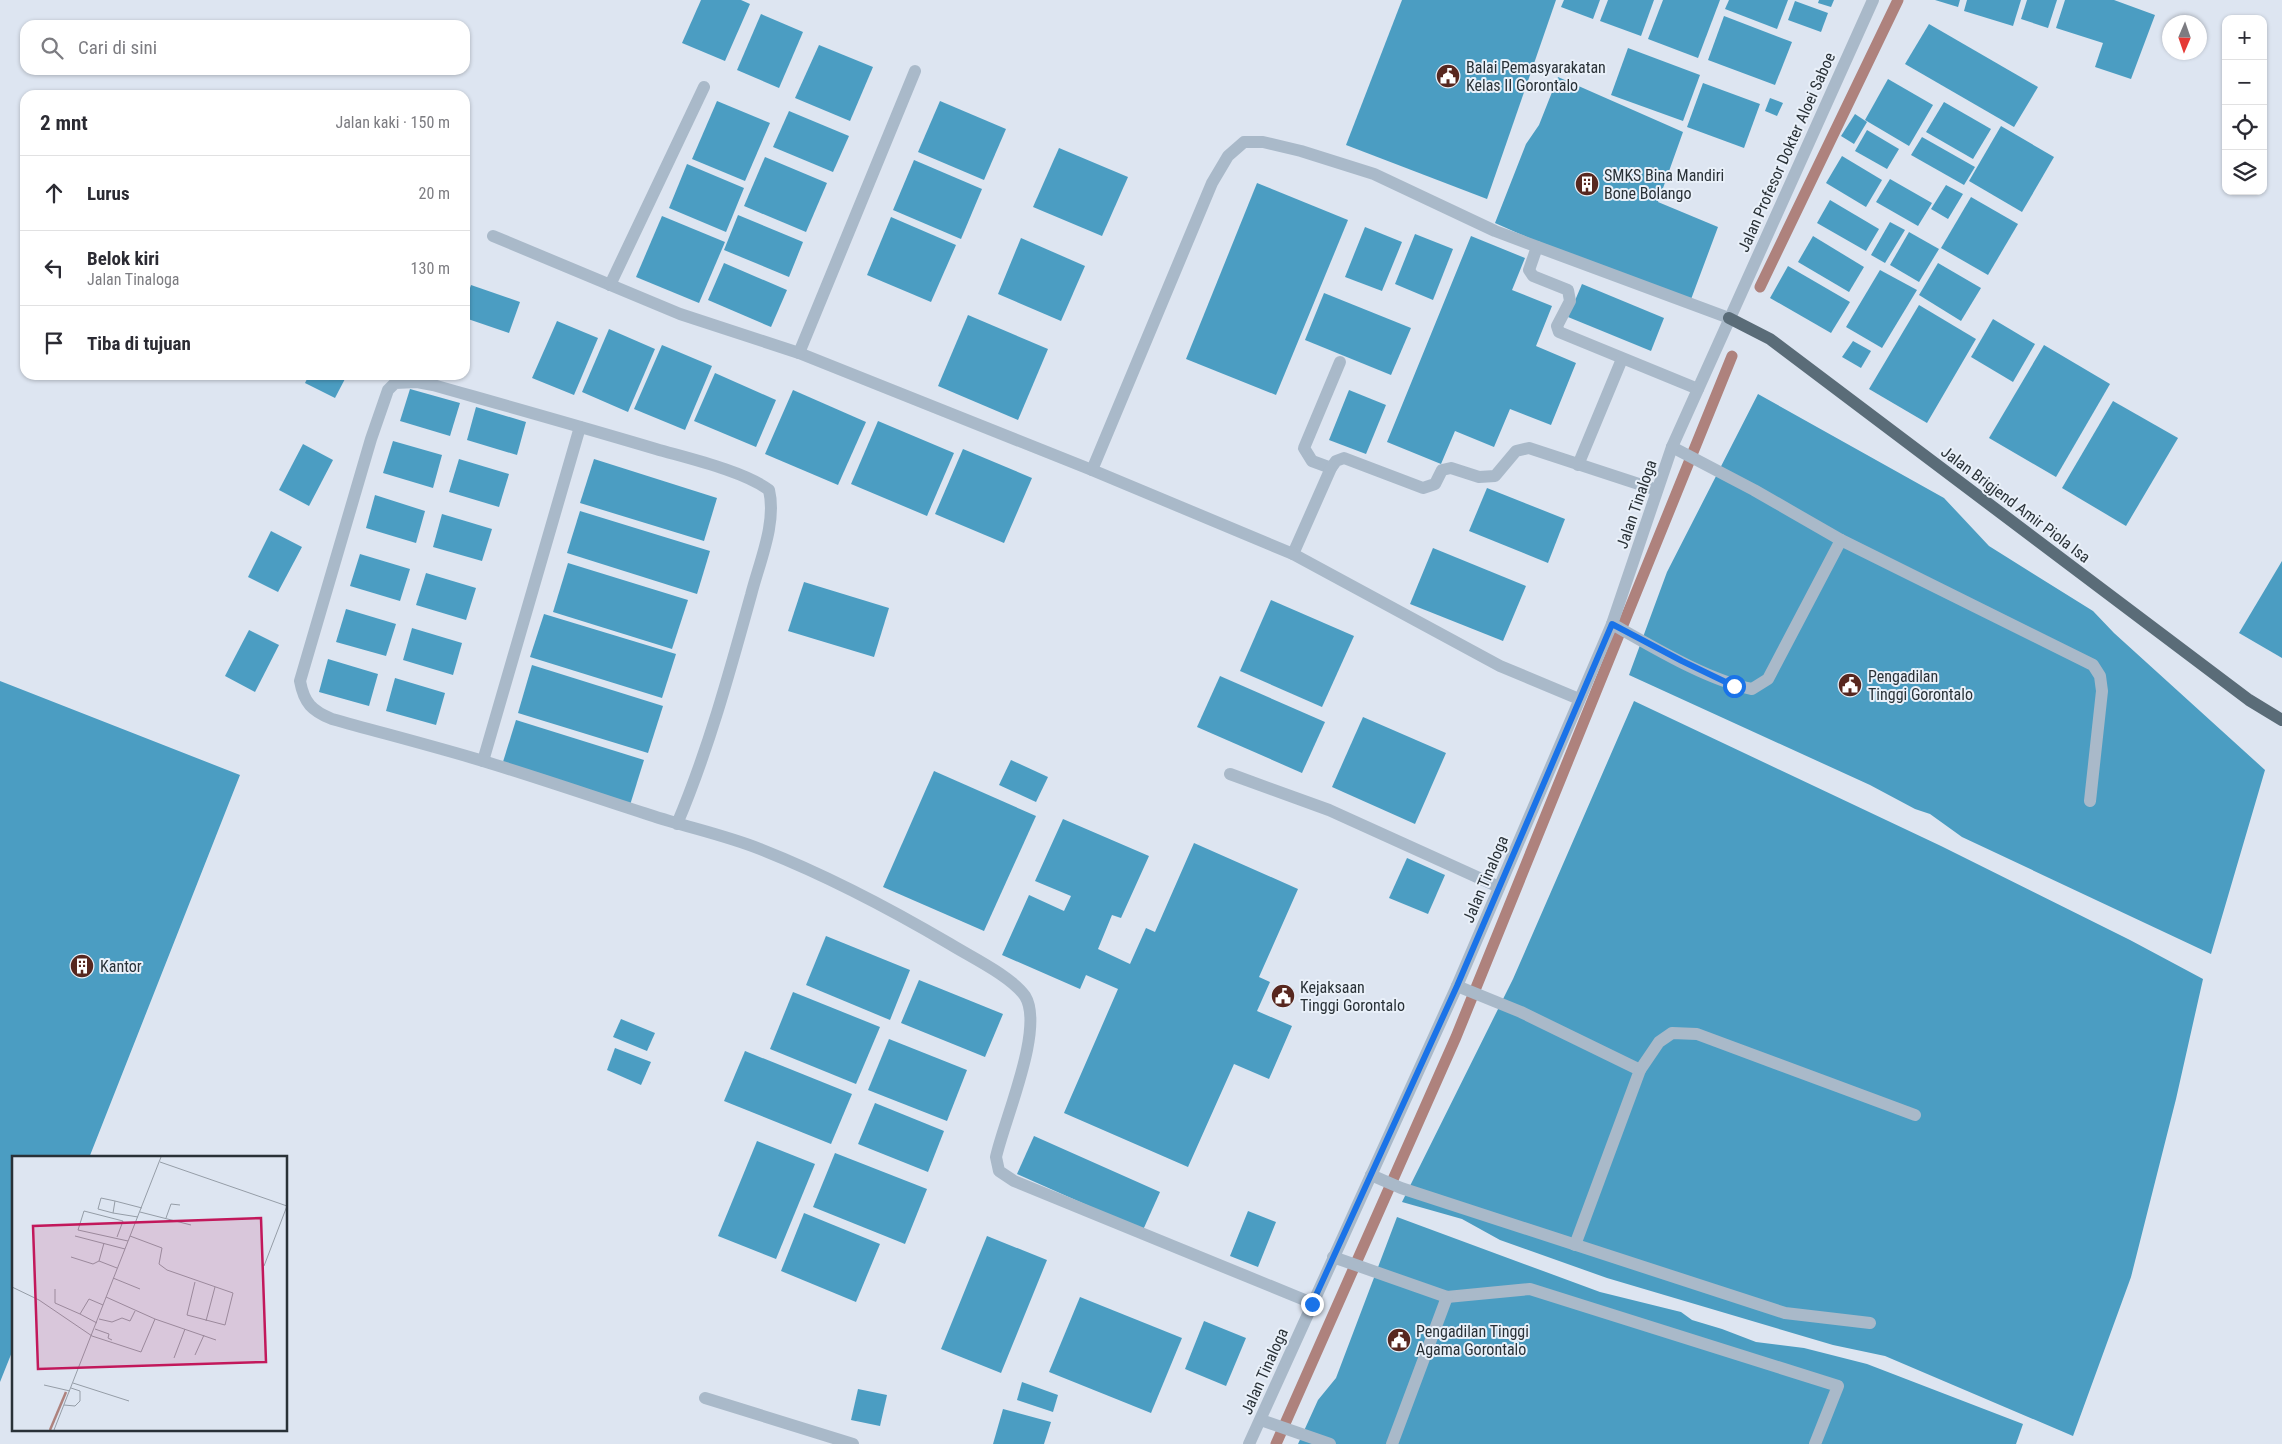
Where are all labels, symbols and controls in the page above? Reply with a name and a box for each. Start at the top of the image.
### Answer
north arrow [2162,15,2207,60]
map controls [2222,15,2267,195]
button: + [2222,15,2267,60]
search box [20,20,470,75]
icon: search [38,34,66,62]
text: Cari di sini [78,36,157,59]
street label: Jalan Profesor Dokter Aloei Saboe [1734,50,1839,255]
place label: Balai Pemasyarakatan Kelas II Gorontalo [1466,58,1606,95]
button: − [2222,60,2267,105]
public building icon: Balai Pemasyarakatan Kelas II Gorontalo [1435,63,1461,89]
button: locate [2222,105,2267,150]
text: 2 mnt [40,111,88,135]
text: Jalan kaki · 150 m [335,113,450,132]
button: layers [2222,150,2267,195]
place label: SMKS Bina Mandiri Bone Bolango [1604,166,1724,203]
building icon: SMKS Bina Mandiri Bone Bolango [1574,171,1600,197]
icon: ahead [40,179,68,207]
text: Lurus [87,182,130,205]
text: 20 m [418,184,450,203]
text: Belok kiri [87,247,159,270]
icon: left [40,254,68,282]
text: 130 m [411,259,450,278]
text: Jalan Tinaloga [87,270,180,289]
icon: arrive [40,329,68,357]
text: Tiba di tujuan [87,332,191,355]
street label: Jalan Brigjend Amir Piola Isa [1937,442,2094,567]
street label: Jalan Tinaloga [1612,457,1661,551]
place label: Pengadilan Tinggi Gorontalo [1868,667,1973,704]
public building icon: Pengadilan Tinggi Gorontalo [1837,672,1863,698]
route start [1723,675,1746,698]
street label: Jalan Tinaloga [1459,833,1512,925]
building icon: Kantor [69,953,95,979]
place label: Kantor [100,957,142,976]
place label: Kejaksaan Tinggi Gorontalo [1300,978,1405,1015]
public building icon: Kejaksaan Tinggi Gorontalo [1270,983,1296,1009]
inset map [12,1156,288,1432]
route end [1301,1293,1324,1316]
place label: Pengadilan Tinggi Agama Gorontalo [1416,1322,1529,1359]
street label: Jalan Tinaloga [1237,1325,1292,1417]
public building icon: Pengadilan Tinggi Agama Gorontalo [1386,1327,1412,1353]

